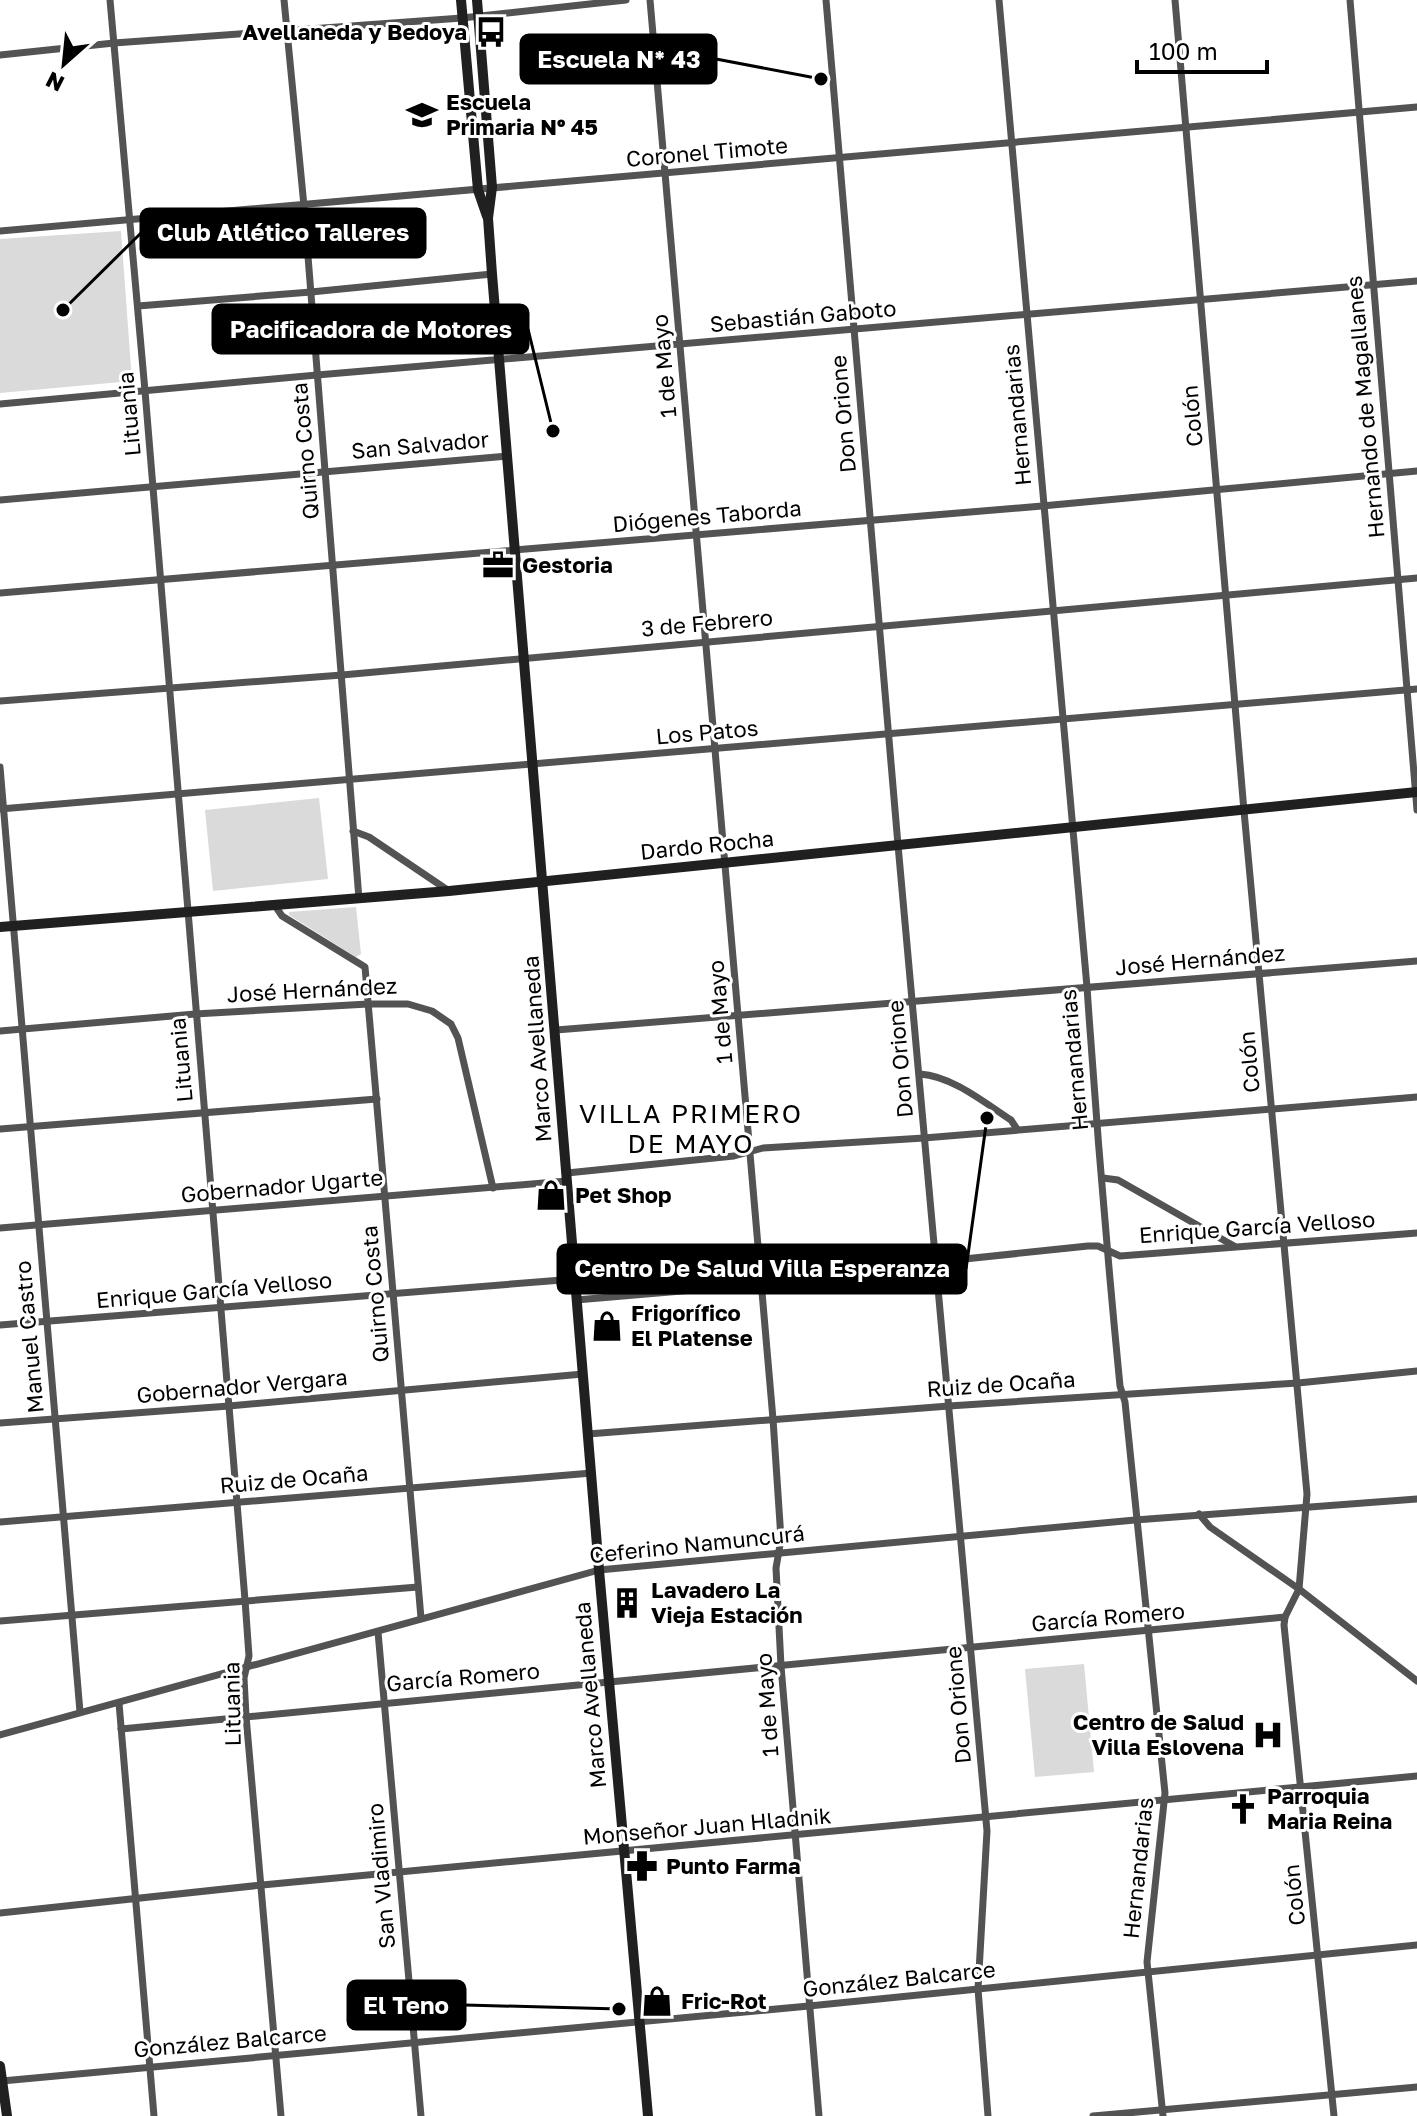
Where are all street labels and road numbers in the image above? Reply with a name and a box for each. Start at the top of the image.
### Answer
street label: Coronel Timote [625,131,789,172]
street label: Hernando de Magallanes [1340,275,1389,539]
street label: Sebastián Gaboto [708,294,897,337]
street label: 1 de Mayo [646,313,681,419]
street label: Hernandarias [997,343,1036,487]
street label: Don Orione [824,354,861,474]
street label: Lituania [111,371,146,457]
street label: Quirno Costa [285,381,324,521]
street label: Colón [1175,384,1208,448]
street label: San Salvador [350,425,490,464]
street label: Diógenes Taborda [611,494,802,537]
street label: 3 de Febrero [640,603,774,642]
street label: Los Patos [655,714,759,749]
street label: Dardo Rocha [639,824,775,865]
street label: José Hernández [1114,939,1286,980]
street label: Marco Avellaneda [517,955,556,1143]
street label: 1 de Mayo [702,959,737,1065]
street label: José Hernández [226,972,398,1007]
street label: Hernandarias [1054,988,1093,1132]
street label: Don Orione [881,999,918,1119]
street label: Lituania [163,1017,198,1103]
street label: Colón [1232,1030,1265,1094]
street label: Gobernador Ugarte [180,1163,384,1208]
street label: Enrique García Velloso [1138,1205,1376,1248]
street label: Quirno Costa [355,1224,394,1364]
street label: Manuel Castro [8,1260,49,1414]
street label: Enrique García Velloso [95,1266,333,1313]
street label: Gobernador Vergara [135,1363,349,1408]
street label: Ruiz de Ocaña [926,1365,1076,1402]
street label: Ruiz de Ocaña [219,1459,369,1498]
street label: Ceferino Namuncurá [588,1519,806,1568]
street label: García Romero [1030,1596,1186,1637]
street label: Marco Avellaneda [568,1601,611,1789]
street label: Don Orione [939,1645,976,1765]
street label: 1 de Mayo [749,1652,784,1758]
street label: García Romero [385,1656,541,1697]
street label: Lituania [217,1661,246,1747]
street label: Hernandarias [1117,1796,1158,1940]
street label: Monseñor Juan Hladnik [582,1801,832,1850]
street label: San Vladimiro [361,1802,400,1950]
street label: Colón [1277,1863,1310,1927]
street label: González Balcarce [801,1955,997,2002]
street label: González Balcarce [132,2019,328,2062]

